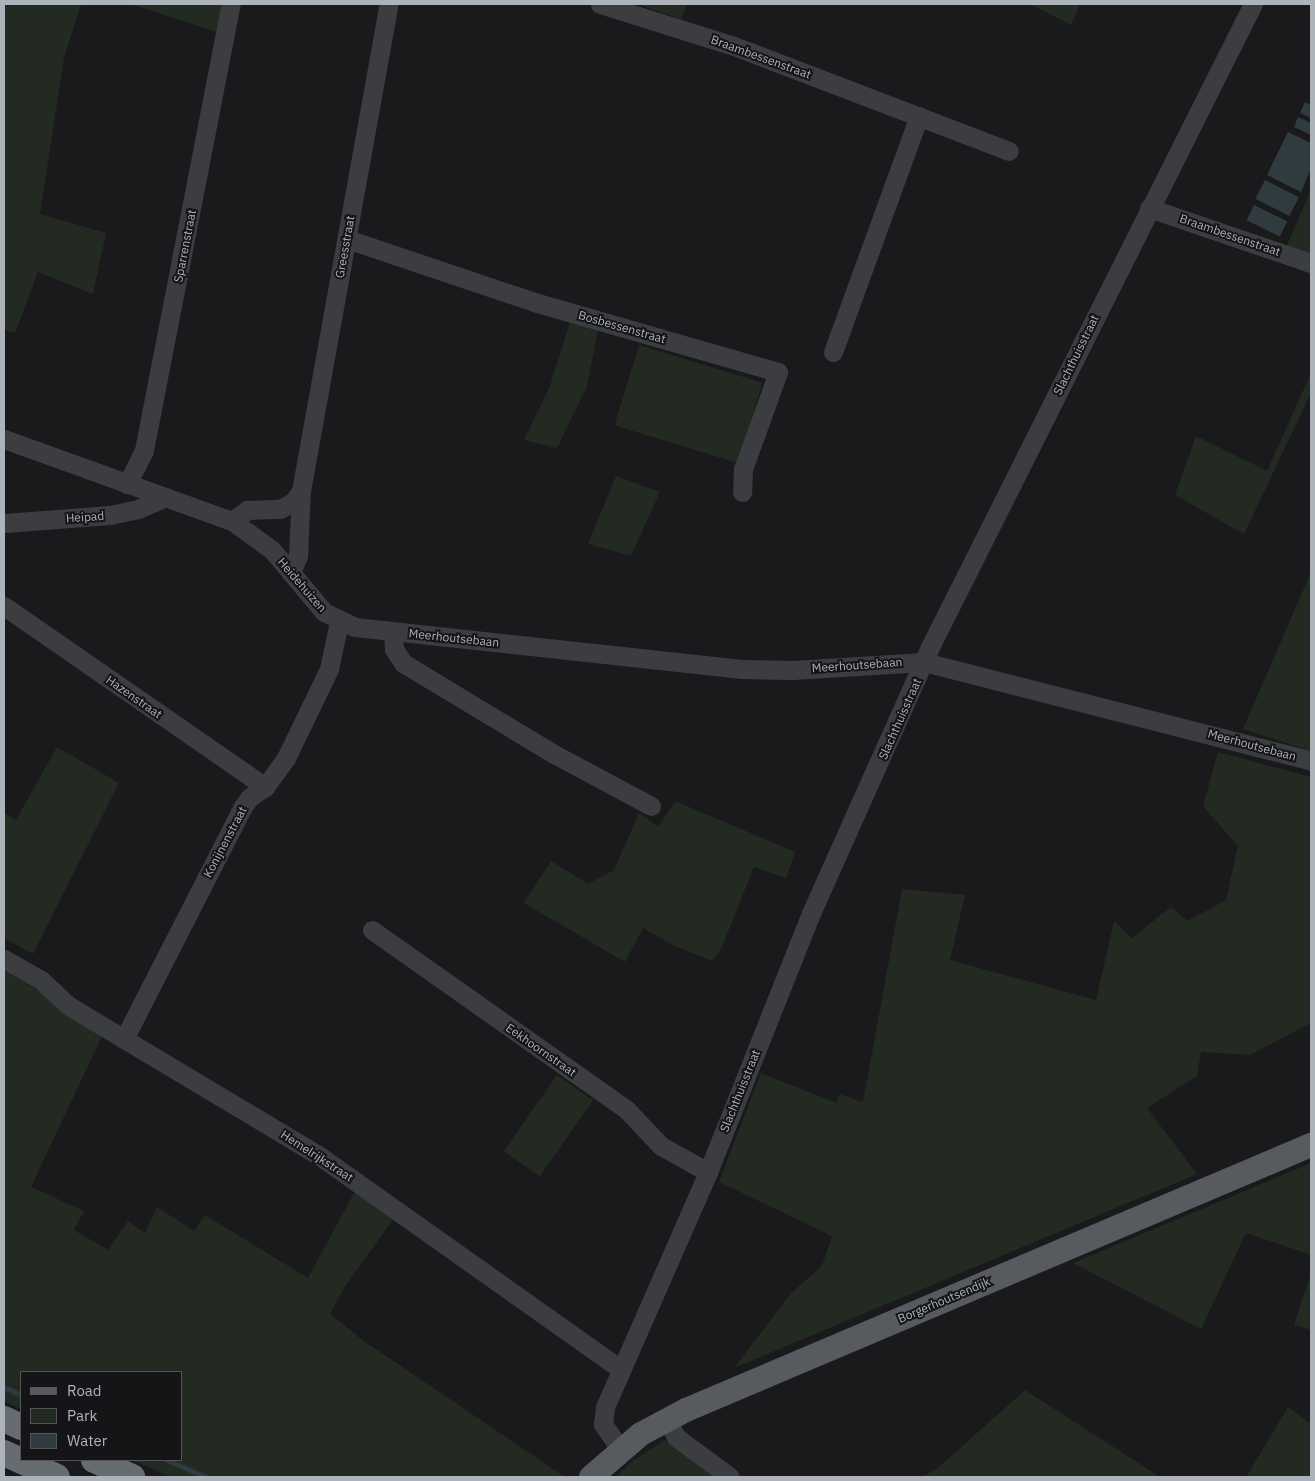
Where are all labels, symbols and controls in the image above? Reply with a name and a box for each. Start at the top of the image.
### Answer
street label: Braambessenstraat [709,32,813,82]
street label: Sparrenstraat [171,208,199,284]
street label: Braambessenstraat [1178,211,1282,259]
street label: Greesstraat [332,215,358,279]
street label: Bosbessenstraat [577,308,667,346]
street label: Slachthuisstraat [1050,313,1102,397]
street label: Heipad [65,508,105,526]
street label: Heidehuizen [275,555,329,615]
street label: Meerhoutsebaan [408,626,500,650]
street label: Meerhoutsebaan [811,655,903,675]
street label: Hazenstraat [103,672,165,722]
street label: Slachthuisstraat [876,676,924,762]
street label: Meerhoutsebaan [1206,726,1298,764]
street label: Konijnenstraat [200,804,250,880]
street label: Eekhoornstraat [503,1020,579,1080]
street label: Slachthuisstraat [717,1048,763,1134]
street label: Hemelrijkstraat [278,1127,356,1185]
street label: Borgerhoutsendijk [896,1274,992,1326]
legend [20,1371,182,1461]
text: Road [67,1381,102,1400]
text: Park [67,1406,97,1425]
text: Water [67,1431,107,1450]

